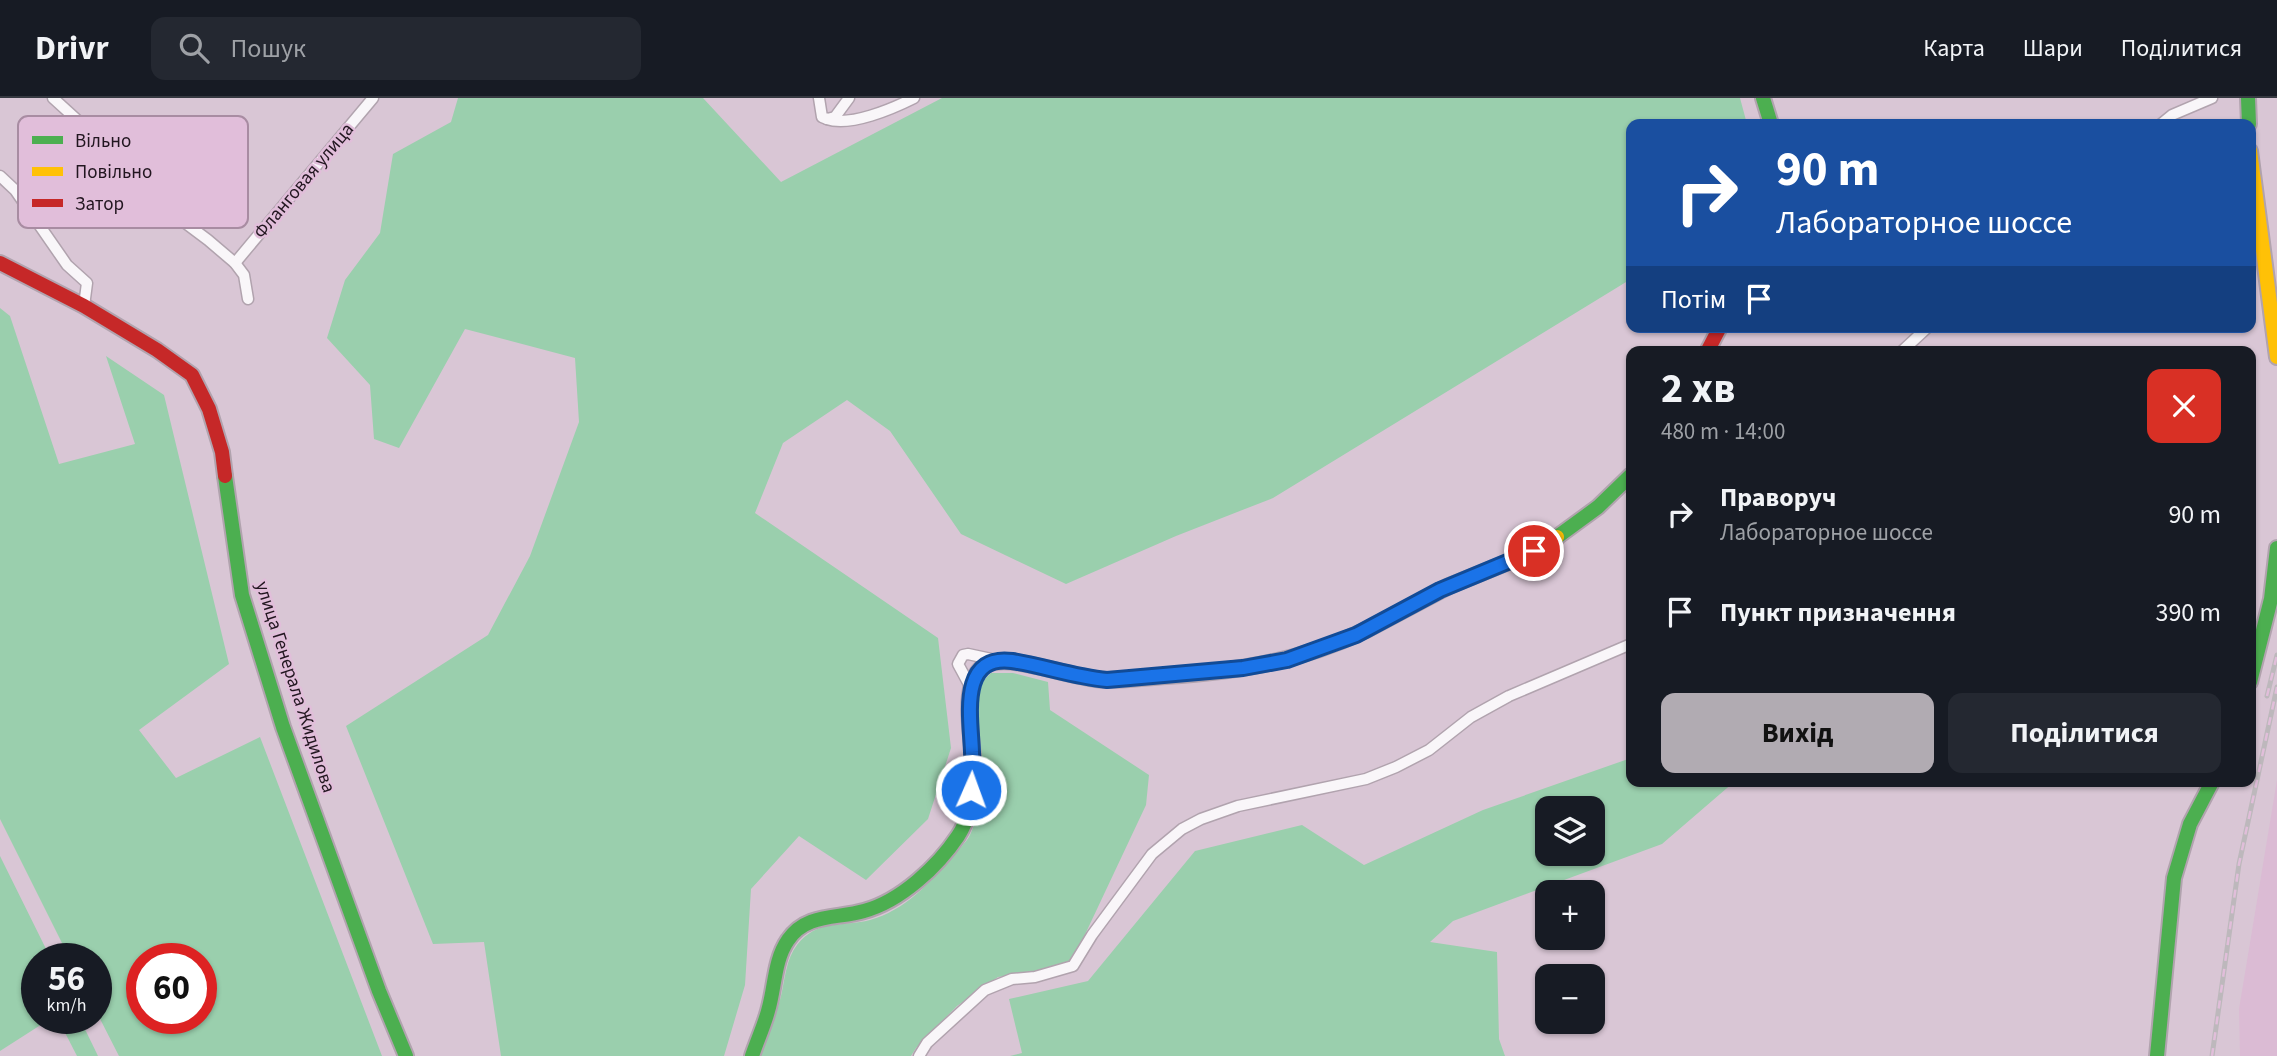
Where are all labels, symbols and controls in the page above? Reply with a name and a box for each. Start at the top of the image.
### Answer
search box [151,17,641,80]
text: Drivr [35,25,109,72]
icon: search [175,29,213,67]
text: Пошук [231,30,306,67]
text: Карта [1923,31,1985,66]
text: Шари [2023,31,2083,66]
text: Поділитися [2121,31,2242,66]
legend [18,116,248,228]
street label: Фланговая улица [247,117,361,245]
text: Вільно [75,128,131,155]
text: 90 m [1776,135,1880,205]
icon: right [1661,147,1752,238]
text: Повільно [75,159,152,186]
text: Затор [75,191,124,218]
text: Лабораторное шоссе [1776,200,2072,246]
icon: arrive [1740,280,1778,318]
text: Потім [1661,281,1726,318]
text: 2 хв [1661,359,1735,419]
button: close [2147,369,2221,443]
text: 480 m · 14:00 [1661,415,1785,448]
text: Праворуч [1720,479,1836,516]
icon: right [1661,495,1699,533]
text: 90 m [2168,496,2221,533]
text: Лабораторное шоссе [1720,516,1933,549]
pin [1504,521,1564,581]
icon: arrive [1515,532,1553,570]
street label: улица Генерала Жидилова [248,578,342,796]
icon: arrive [1661,593,1699,631]
text: Пункт призначення [1720,594,1956,631]
text: 390 m [2155,594,2221,631]
button: Вихід [1661,693,1934,773]
button: Поділитися [1948,693,2221,773]
position arrow [934,753,1008,827]
map controls [1535,796,1605,1034]
button: layers [1535,796,1605,866]
button: + [1535,880,1605,950]
speed limit sign: 60 [126,943,217,1034]
text: 56 [48,954,85,1004]
button: − [1535,964,1605,1034]
text: km/h [47,993,86,1018]

